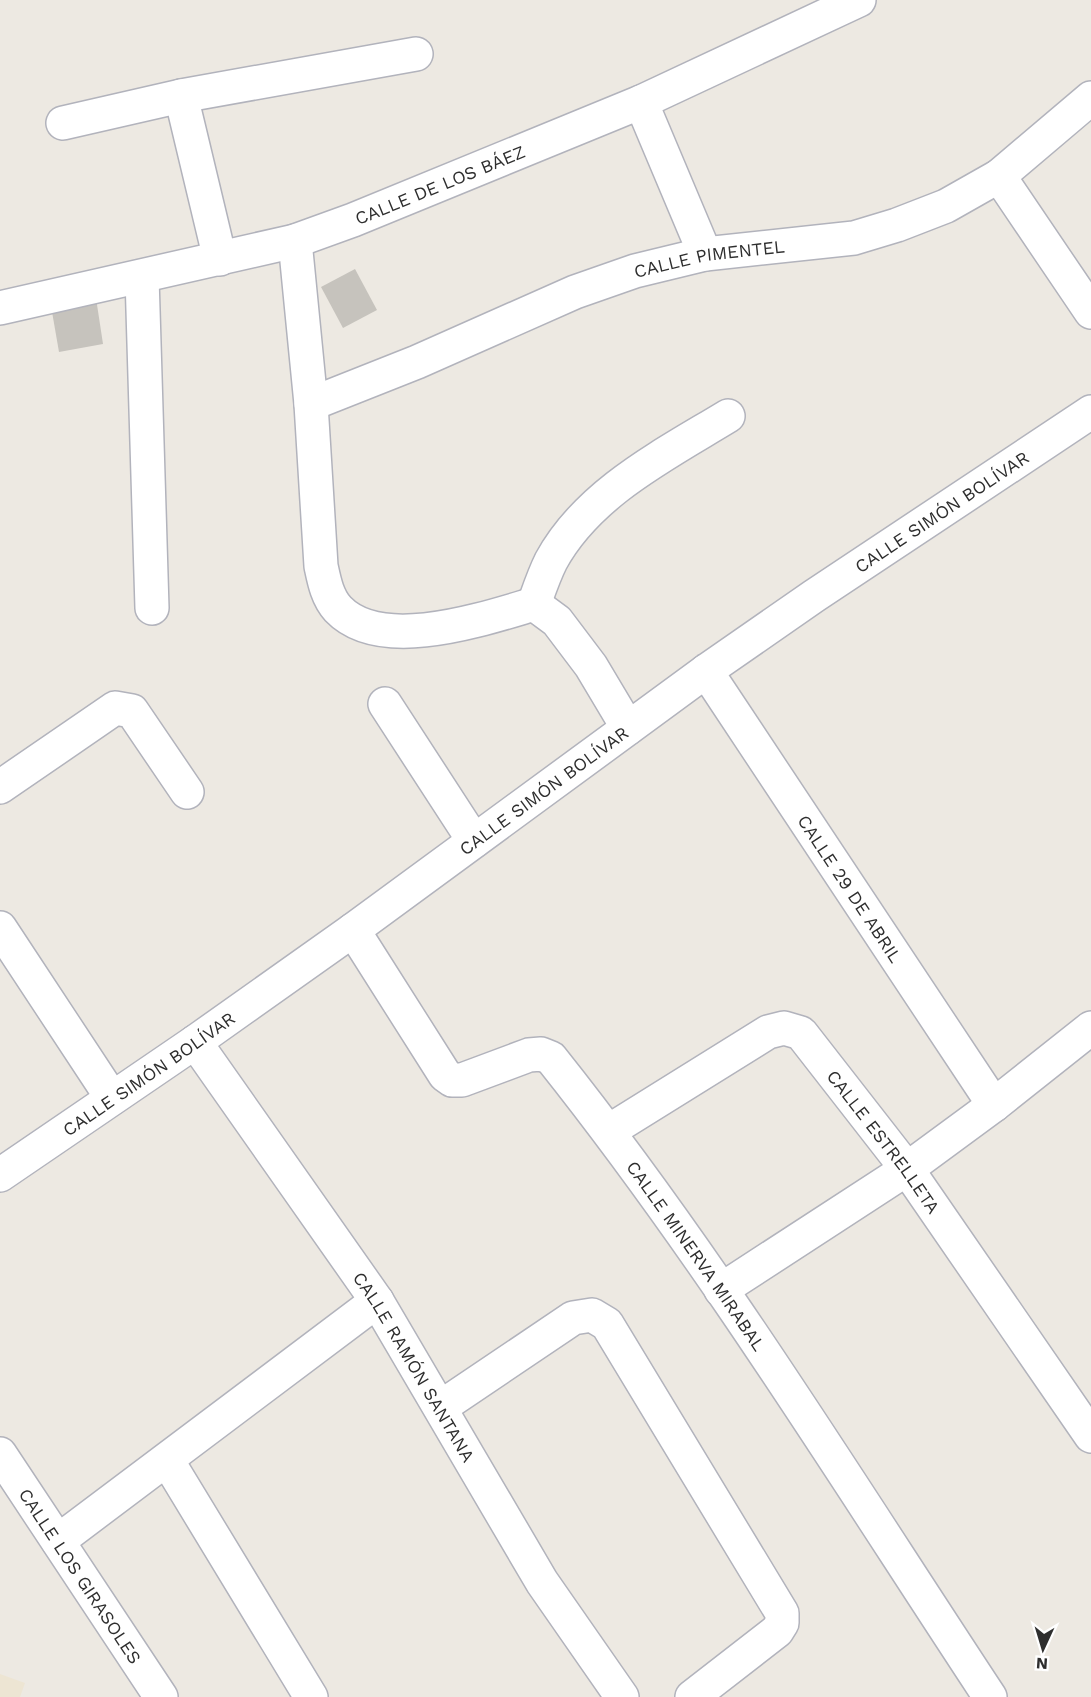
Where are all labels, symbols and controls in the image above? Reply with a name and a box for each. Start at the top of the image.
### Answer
street label: CALLE DE LOS BÁEZ [352,140,528,229]
street label: CALLE PIMENTEL [632,235,786,281]
street label: CALLE SIMÓN BOLÍVAR [851,446,1032,577]
street label: CALLE SIMÓN BOLÍVAR [455,721,632,859]
street label: CALLE 29 DE ABRIL [794,811,907,966]
street label: CALLE SIMÓN BOLÍVAR [58,1007,239,1140]
street label: CALLE ESTRELLETA [823,1065,945,1217]
street label: CALLE MINERVA MIRABAL [623,1156,770,1355]
street label: CALLE RAMÓN SANTANA [349,1267,480,1466]
street label: CALLE LOS GIRASOLES [15,1484,146,1667]
north arrow [1013,1619,1073,1679]
text: N [1035,1654,1049,1673]

